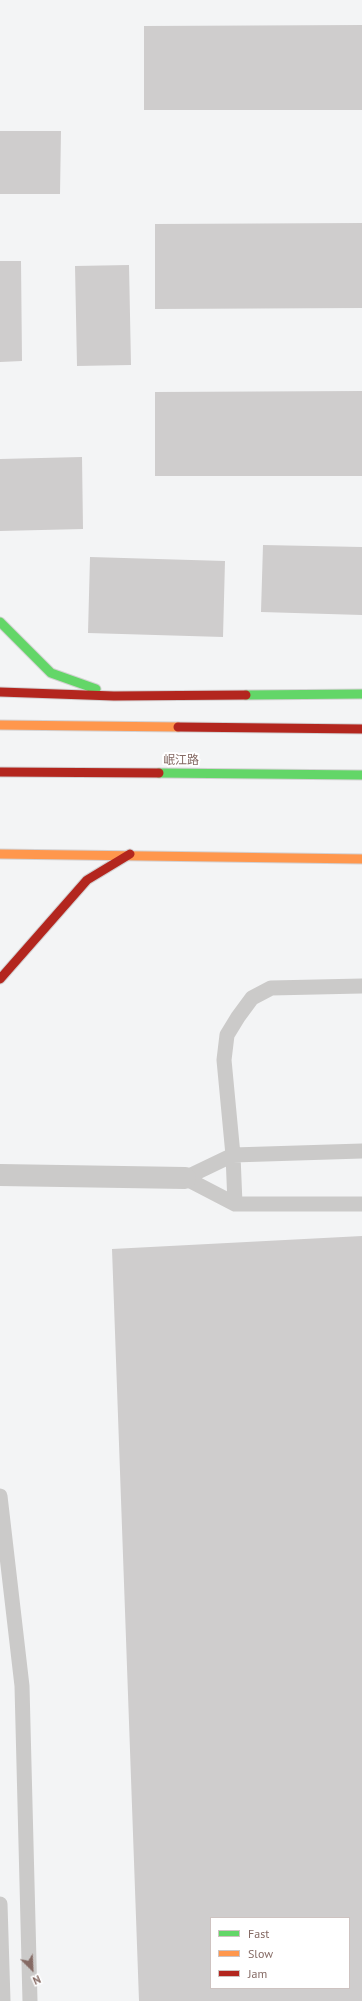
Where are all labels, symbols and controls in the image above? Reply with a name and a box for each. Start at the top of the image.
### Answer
street label: 岷江路 [163,754,199,768]
legend [210,1917,350,1989]
text: Fast [248,1926,269,1941]
text: Slow [248,1946,273,1961]
north arrow [12,1949,52,1989]
text: Jam [248,1966,267,1981]
text: N [31,1972,43,1988]

